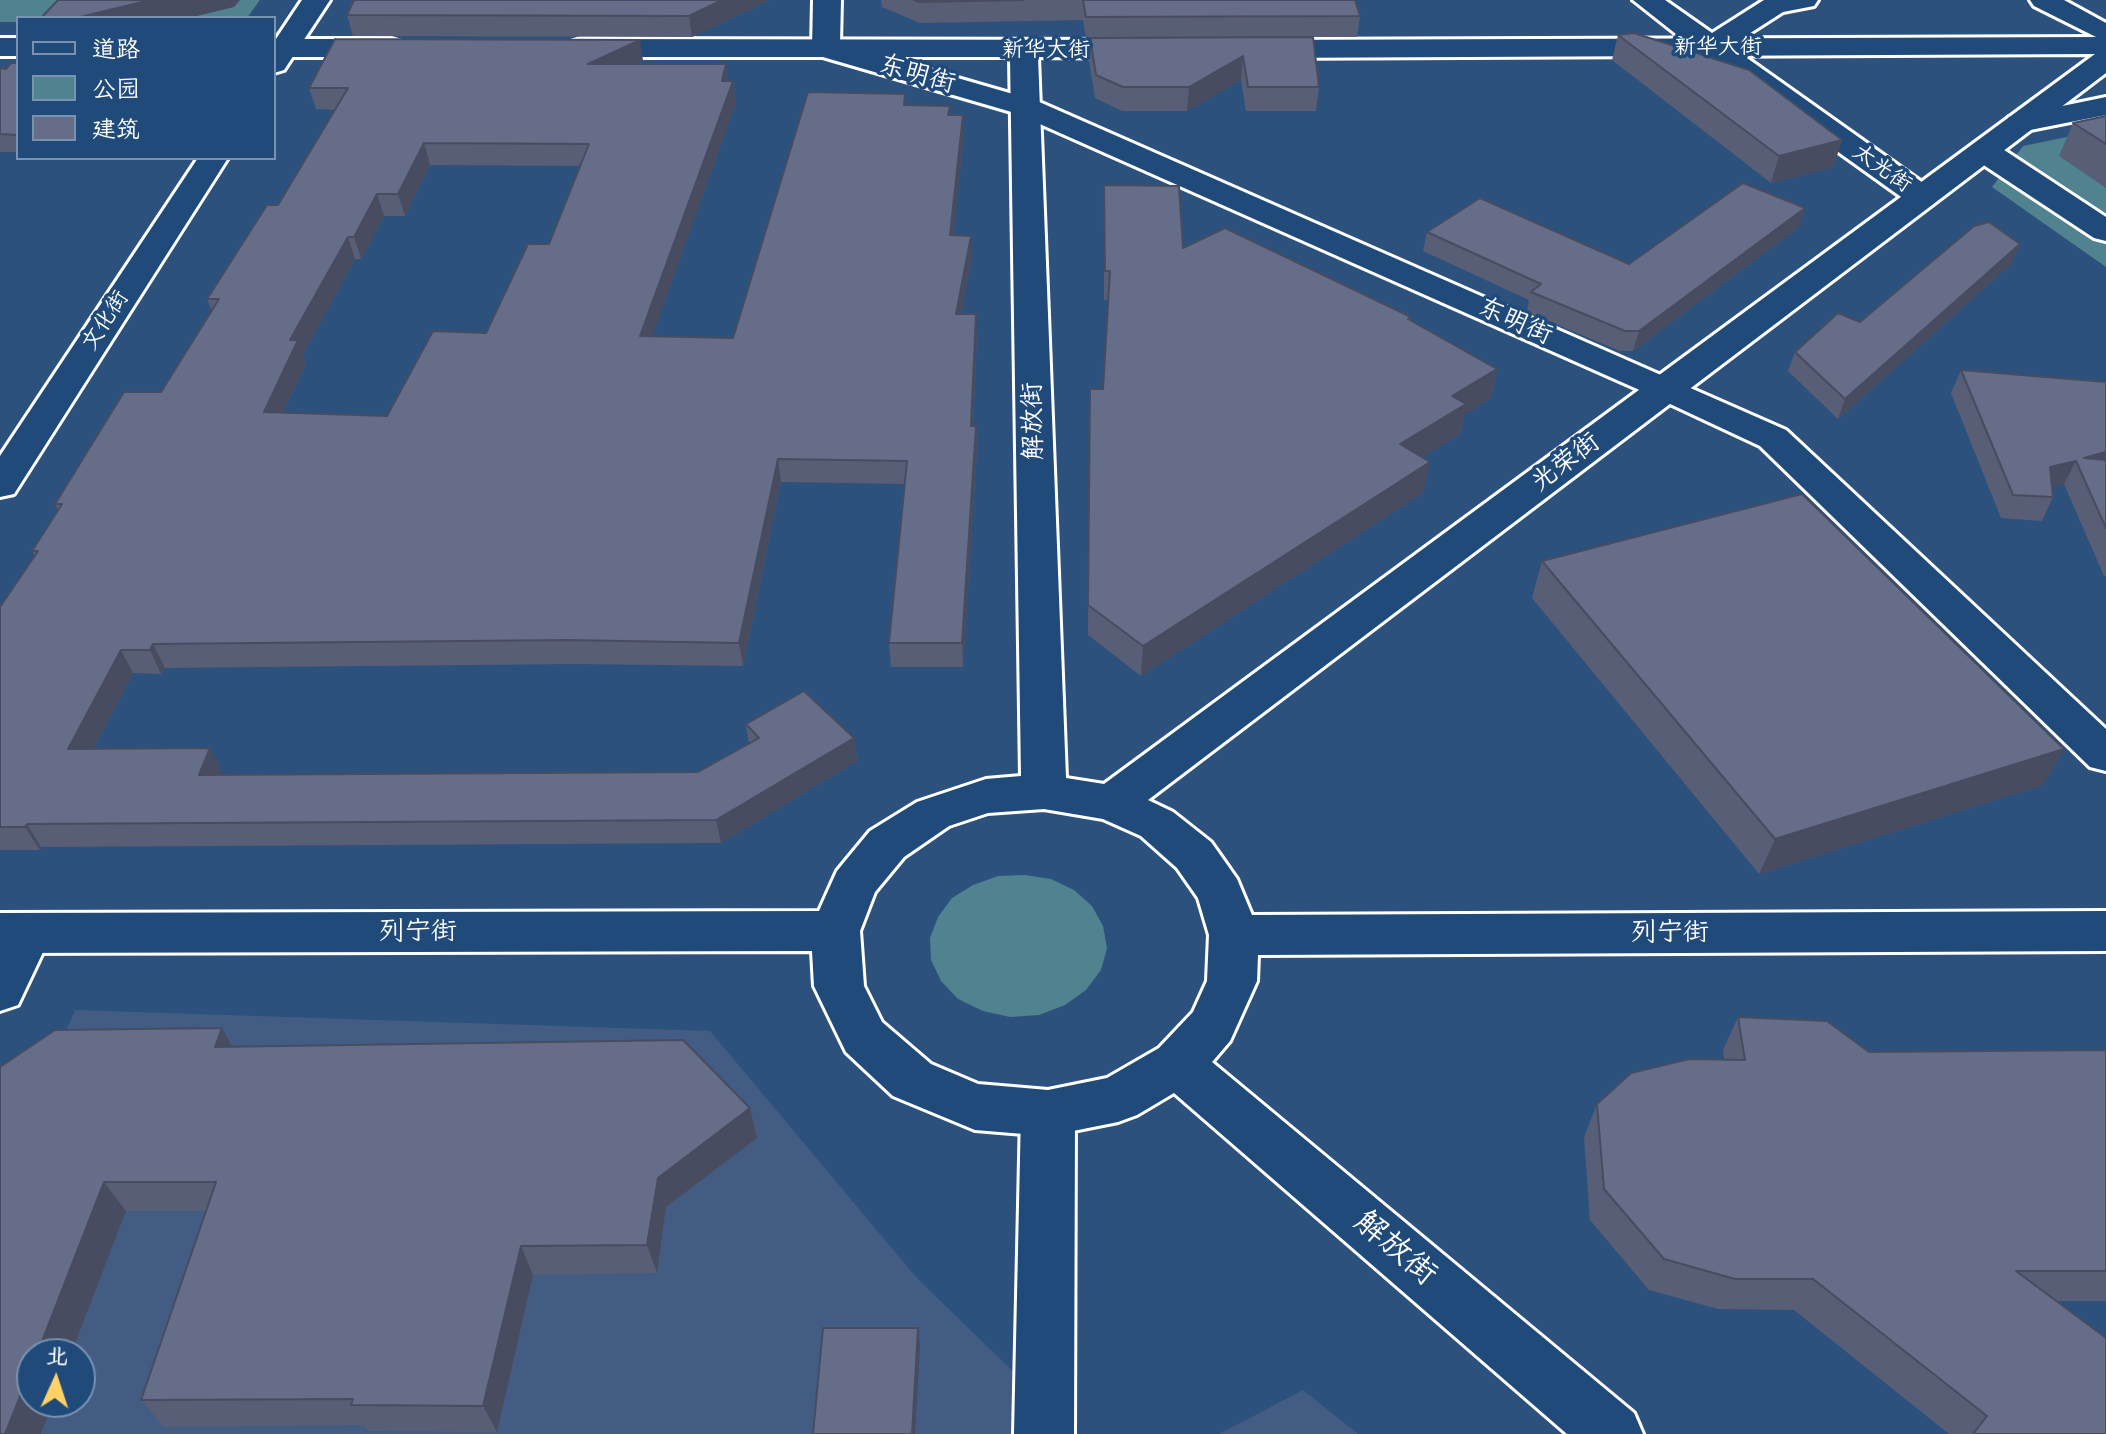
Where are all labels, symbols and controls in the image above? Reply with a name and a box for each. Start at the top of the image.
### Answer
legend [16,16,276,160]
street label: 新华大街 [1674,34,1762,60]
text: 道路 [92,35,140,64]
street label: 新华大街 [1002,37,1090,63]
street label: 东明街 [875,49,959,101]
text: 公园 [92,75,140,104]
text: 建筑 [92,115,140,144]
street label: 太光街 [1847,139,1917,199]
street label: 文化街 [77,286,135,356]
street label: 东明街 [1473,292,1557,352]
street label: 解放街 [1018,382,1050,460]
street label: 光荣街 [1525,427,1607,499]
street label: 列宁街 [379,916,457,948]
street label: 列宁街 [1631,917,1709,949]
street label: 解放街 [1346,1203,1444,1295]
north arrow [16,1338,96,1418]
text: 北 [45,1341,69,1371]

